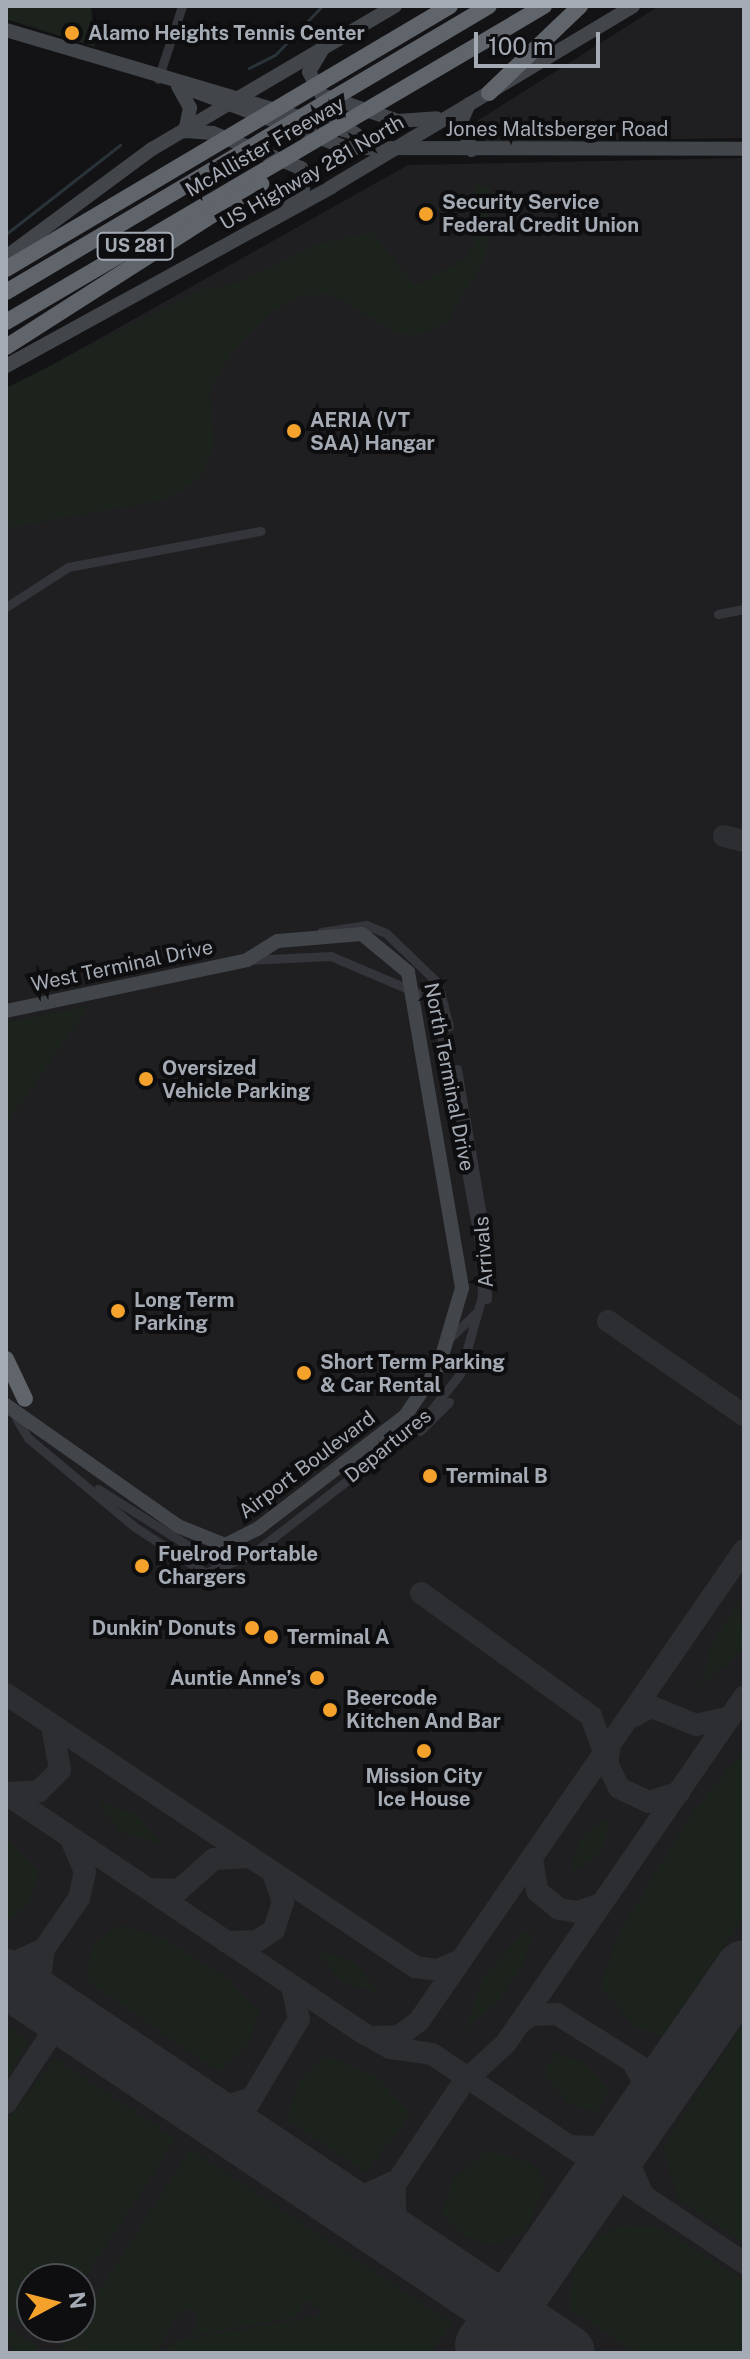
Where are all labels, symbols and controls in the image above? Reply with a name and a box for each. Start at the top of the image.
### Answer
scale bar [478,16,604,66]
place label: Alamo Heights Tennis Center [88,21,365,45]
marker: Alamo Heights Tennis Center [63,24,81,42]
text: 100 m [488,32,554,60]
street label: McAllister Freeway [181,92,349,202]
street label: US Highway 281 North [216,110,408,236]
street label: Jones Maltsberger Road [446,117,668,141]
place label: Security Service Federal Credit Union [442,190,639,237]
marker: Security Service Federal Credit Union [417,205,435,223]
road number: US 281 [95,232,175,260]
place label: AERIA (VT SAA) Hangar [310,408,435,455]
marker: AERIA (VT SAA) Hangar [285,422,303,440]
street label: West Terminal Drive [29,935,215,997]
street label: North Terminal Drive [419,981,479,1173]
place label: Oversized Vehicle Parking [162,1056,310,1103]
marker: Oversized Vehicle Parking [137,1070,155,1088]
street label: Arrivals [470,1215,498,1289]
place label: Long Term Parking [134,1288,234,1335]
marker: Long Term Parking [109,1302,127,1320]
place label: Short Term Parking & Car Rental [320,1350,505,1397]
marker: Short Term Parking & Car Rental [295,1364,313,1382]
street label: Departures [340,1404,436,1488]
street label: Airport Boulevard [234,1406,380,1524]
place label: Terminal B [446,1464,548,1488]
marker: Terminal B [421,1467,439,1485]
place label: Fuelrod Portable Chargers [158,1542,318,1589]
marker: Fuelrod Portable Chargers [133,1557,151,1575]
place label: Dunkin' Donuts [92,1616,236,1640]
marker: Dunkin' Donuts [243,1619,261,1637]
place label: Terminal A [287,1625,390,1649]
marker: Terminal A [262,1628,280,1646]
place label: Auntie Anne’s [170,1666,301,1690]
marker: Auntie Anne’s [308,1669,326,1687]
place label: Beercode Kitchen And Bar [346,1686,501,1733]
marker: Beercode Kitchen And Bar [321,1701,339,1719]
marker: Mission City Ice House [415,1742,433,1760]
place label: Mission City Ice House [365,1764,483,1811]
north arrow [16,2263,96,2343]
text: N [64,2290,92,2310]

